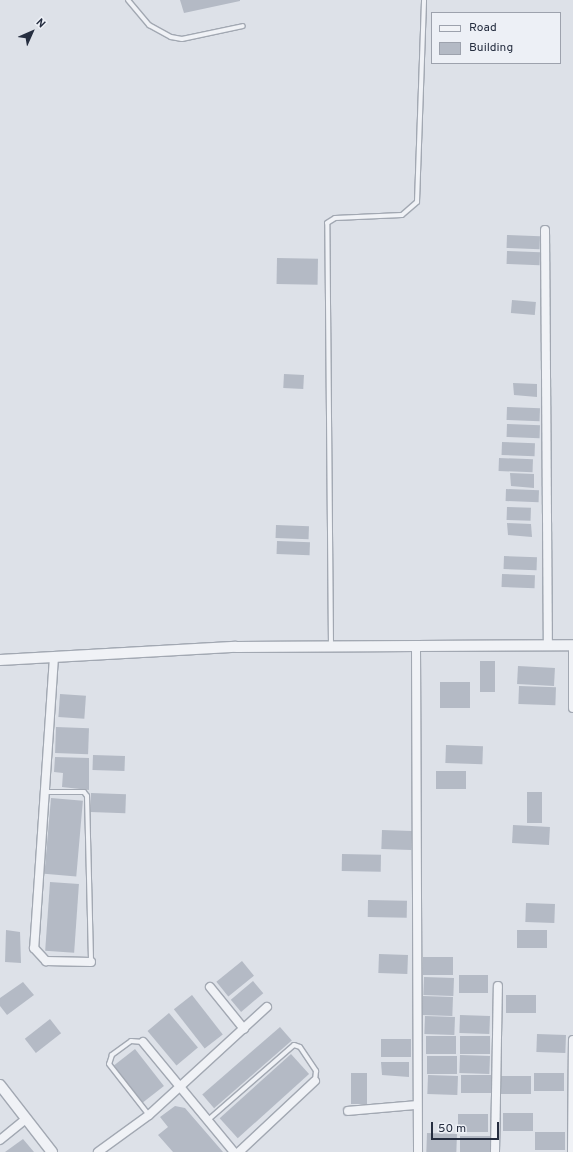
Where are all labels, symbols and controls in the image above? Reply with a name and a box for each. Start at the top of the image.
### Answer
north arrow [12,12,52,52]
legend [431,12,561,64]
text: N [33,16,48,31]
text: Road [469,20,497,36]
text: Building [469,40,513,56]
scale bar [433,1114,501,1140]
text: 50 m [438,1121,466,1137]

